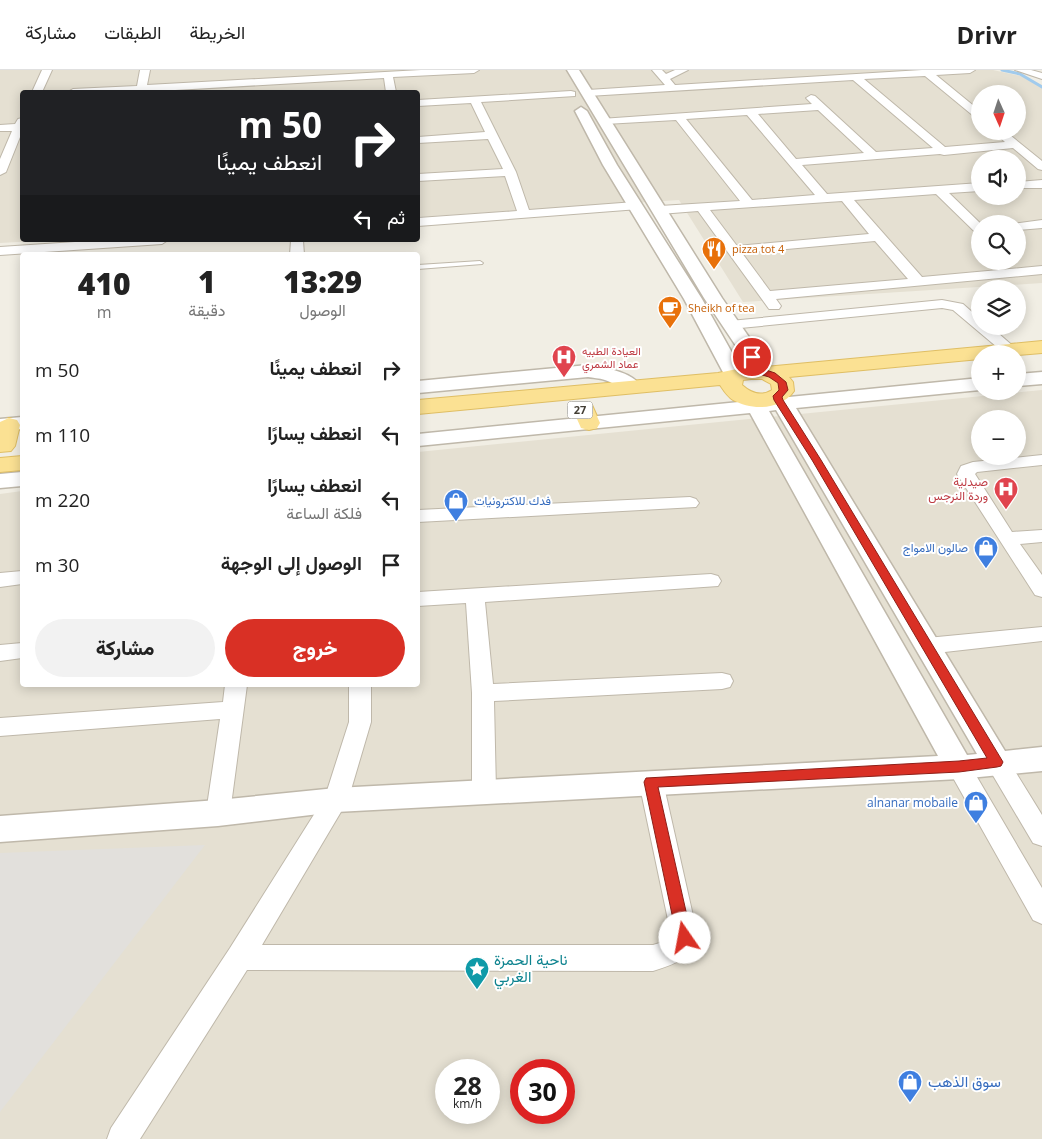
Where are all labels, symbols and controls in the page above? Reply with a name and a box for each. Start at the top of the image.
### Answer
text: Drivr [956,18,1017,51]
text: مشاركة [25,20,76,44]
text: الطبقات [104,20,161,44]
text: الخريطة [189,20,245,44]
north arrow [971,85,1026,140]
map controls [971,85,1026,465]
text: 50 m [239,101,322,148]
icon: right [340,110,405,175]
text: انعطف يمينًا [216,146,322,176]
button: sound [971,150,1026,205]
text: ثم [387,204,405,230]
icon: left [349,205,377,233]
button: search [971,215,1026,270]
restaurant icon: pizza tot 4 [701,236,727,270]
place label: pizza tot 4 [732,241,785,256]
text: 1 [198,261,216,302]
text: 13:29 [283,261,362,302]
text: 410 [78,263,131,304]
button: layers [971,280,1026,335]
cafe icon: Sheikh of tea [657,295,683,329]
text: دقيقة [188,299,225,321]
text: الوصول [300,299,346,321]
place label: Sheikh of tea [688,300,755,315]
text: m [97,301,112,323]
pin [731,336,773,378]
place label: العيادة الطبيه عماد الشمري [582,343,641,374]
icon: arrive [738,343,766,371]
hospital icon: العيادة الطبيه عماد الشمري [551,344,577,378]
button: + [971,345,1026,400]
text: انعطف يمينًا [269,355,362,381]
icon: right [377,356,405,384]
text: 50 m [35,357,79,383]
road number: 27 [568,402,592,418]
button: − [971,410,1026,465]
text: انعطف يسارًا [267,420,362,446]
icon: left [377,421,405,449]
text: 110 m [35,422,90,448]
text: انعطف يسارًا [267,472,362,498]
place label: صيدلية وردة النرجس [928,473,988,504]
hospital icon: صيدلية وردة النرجس [993,476,1019,510]
icon: left [377,486,405,514]
text: 220 m [35,487,90,513]
shop icon: فدك للاكترونيات [443,488,469,522]
place label: فدك للاكترونيات [474,492,551,509]
text: فلكة الساعة [286,502,362,524]
shop icon: صالون الامواج [973,535,999,569]
place label: صالون الامواج [903,539,968,557]
text: الوصول إلى الوجهة [221,550,362,576]
icon: arrive [377,551,405,579]
text: 30 m [35,552,79,578]
button: مشاركة [35,619,215,677]
button: خروج [225,619,405,677]
shop icon: alnanar mobaile [963,790,989,824]
place label: alnanar mobaile [867,794,958,811]
position arrow [658,911,710,963]
place label: ناحية الحمزة الغربي [494,949,568,990]
place icon: ناحية الحمزة الغربي [464,956,490,990]
speed limit sign: 30 [510,1059,575,1124]
text: 28 [453,1068,482,1102]
shop icon: سوق الذهب [897,1069,923,1103]
place label: سوق الذهب [928,1071,1001,1091]
text: km/h [453,1095,482,1112]

